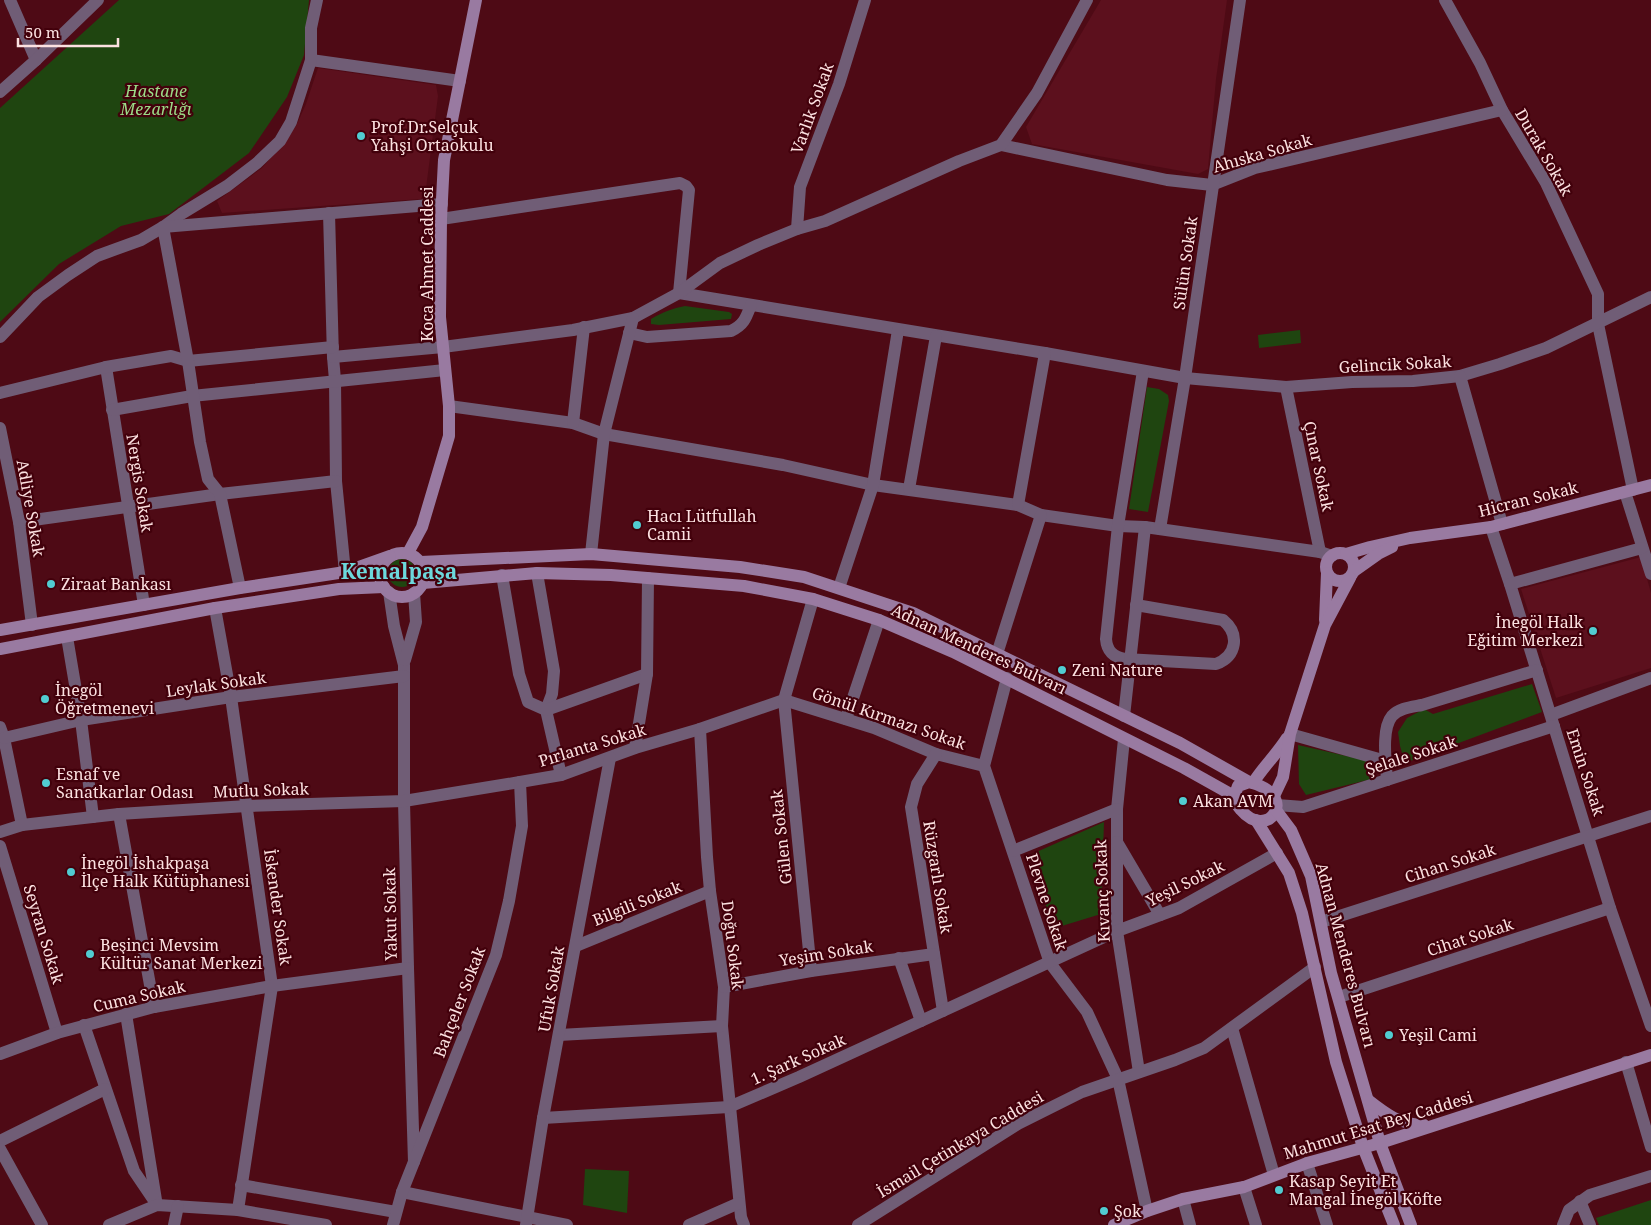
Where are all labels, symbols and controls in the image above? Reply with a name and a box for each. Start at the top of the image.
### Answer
scale bar [18,15,118,47]
text: 50 m [25,22,60,42]
street label: Varlık Sokak [785,59,839,157]
park label: Hastane Mezarlığı [119,80,192,120]
street label: Durak Sokak [1510,104,1578,200]
place label: Prof.Dr.Selçuk Yahşi Ortaokulu [370,116,494,156]
street label: Ahıska Sokak [1210,128,1315,178]
marker: Prof.Dr.Selçuk Yahşi Ortaokulu [355,130,367,142]
street label: Koca Ahmet Caddesi [416,186,438,342]
street label: Sülün Sokak [1168,214,1203,311]
street label: Gelincik Sokak [1338,350,1452,378]
street label: Çınar Sokak [1299,419,1339,514]
street label: Nergis Sokak [121,432,159,534]
street label: Adliye Sokak [12,458,50,559]
street label: Hicran Sokak [1476,476,1581,522]
place label: Hacı Lütfullah Camii [647,505,757,545]
marker: Hacı Lütfullah Camii [631,519,643,531]
district label: Kemalpaşa [341,557,457,585]
place label: Ziraat Bankası [61,573,171,595]
marker: Ziraat Bankası [45,578,57,590]
street label: Adnan Menderes Bulvarı [888,599,1070,699]
place label: İnegöl Halk Eğitim Merkezi [1467,611,1584,651]
marker: İnegöl Halk Eğitim Merkezi [1587,625,1599,637]
place label: Zeni Nature [1072,659,1163,681]
marker: Zeni Nature [1056,664,1068,676]
street label: Leylak Sokak [165,666,268,702]
place label: İnegöl Öğretmenevi [55,679,154,719]
street label: Gönül Kırmazı Sokak [809,681,969,755]
marker: İnegöl Öğretmenevi [39,693,51,705]
street label: Pırlanta Sokak [536,718,649,772]
street label: Emin Sokak [1562,726,1611,819]
street label: Şelale Sokak [1363,730,1460,780]
place label: Esnaf ve Sanatkarlar Odası [56,763,193,803]
marker: Esnaf ve Sanatkarlar Odası [40,777,52,789]
street label: Mutlu Sokak [213,777,310,803]
street label: Gülen Sokak [765,788,797,886]
place label: Akan AVM [1193,790,1273,812]
marker: Akan AVM [1177,795,1189,807]
street label: Rüzgarlı Sokak [918,819,958,936]
street label: Cihan Sokak [1402,838,1499,888]
street label: Kıvanç Sokak [1089,839,1115,943]
street label: İskender Sokak [259,848,297,967]
street label: Plevne Sokak [1021,850,1073,954]
place label: İnegöl İshakpaşa İlçe Halk Kütüphanesi [81,852,250,892]
street label: Yeşil Sokak [1141,854,1228,912]
street label: Adnan Menderes Bulvarı [1311,860,1381,1050]
marker: İnegöl İshakpaşa İlçe Halk Kütüphanesi [65,866,77,878]
street label: Yakut Sokak [378,867,402,962]
street label: Bilgili Sokak [589,875,685,931]
street label: Seyran Sokak [18,882,70,987]
street label: Doğu Sokak [717,899,749,991]
street label: Cihat Sokak [1424,913,1517,961]
place label: Beşinci Mevsim Kültür Sanat Merkezi [100,934,262,974]
street label: Yeşim Sokak [777,935,875,971]
street label: Bahçeler Sokak [428,943,490,1061]
street label: Ufuk Sokak [533,944,569,1034]
marker: Beşinci Mevsim Kültür Sanat Merkezi [84,948,96,960]
street label: Cuma Sokak [91,975,188,1017]
place label: Yeşil Cami [1398,1024,1477,1046]
street label: 1. Şark Sokak [747,1028,849,1090]
marker: Yeşil Cami [1383,1029,1395,1041]
street label: İsmail Çetinkaya Caddesi [873,1086,1047,1202]
street label: Mahmut Esat Bey Caddesi [1281,1086,1475,1164]
place label: Kasap Seyit Et Mangal İnegöl Köfte [1289,1170,1442,1210]
marker: Kasap Seyit Et Mangal İnegöl Köfte [1273,1184,1285,1196]
place label: Şok [1114,1200,1142,1222]
marker: Şok [1098,1205,1110,1217]

